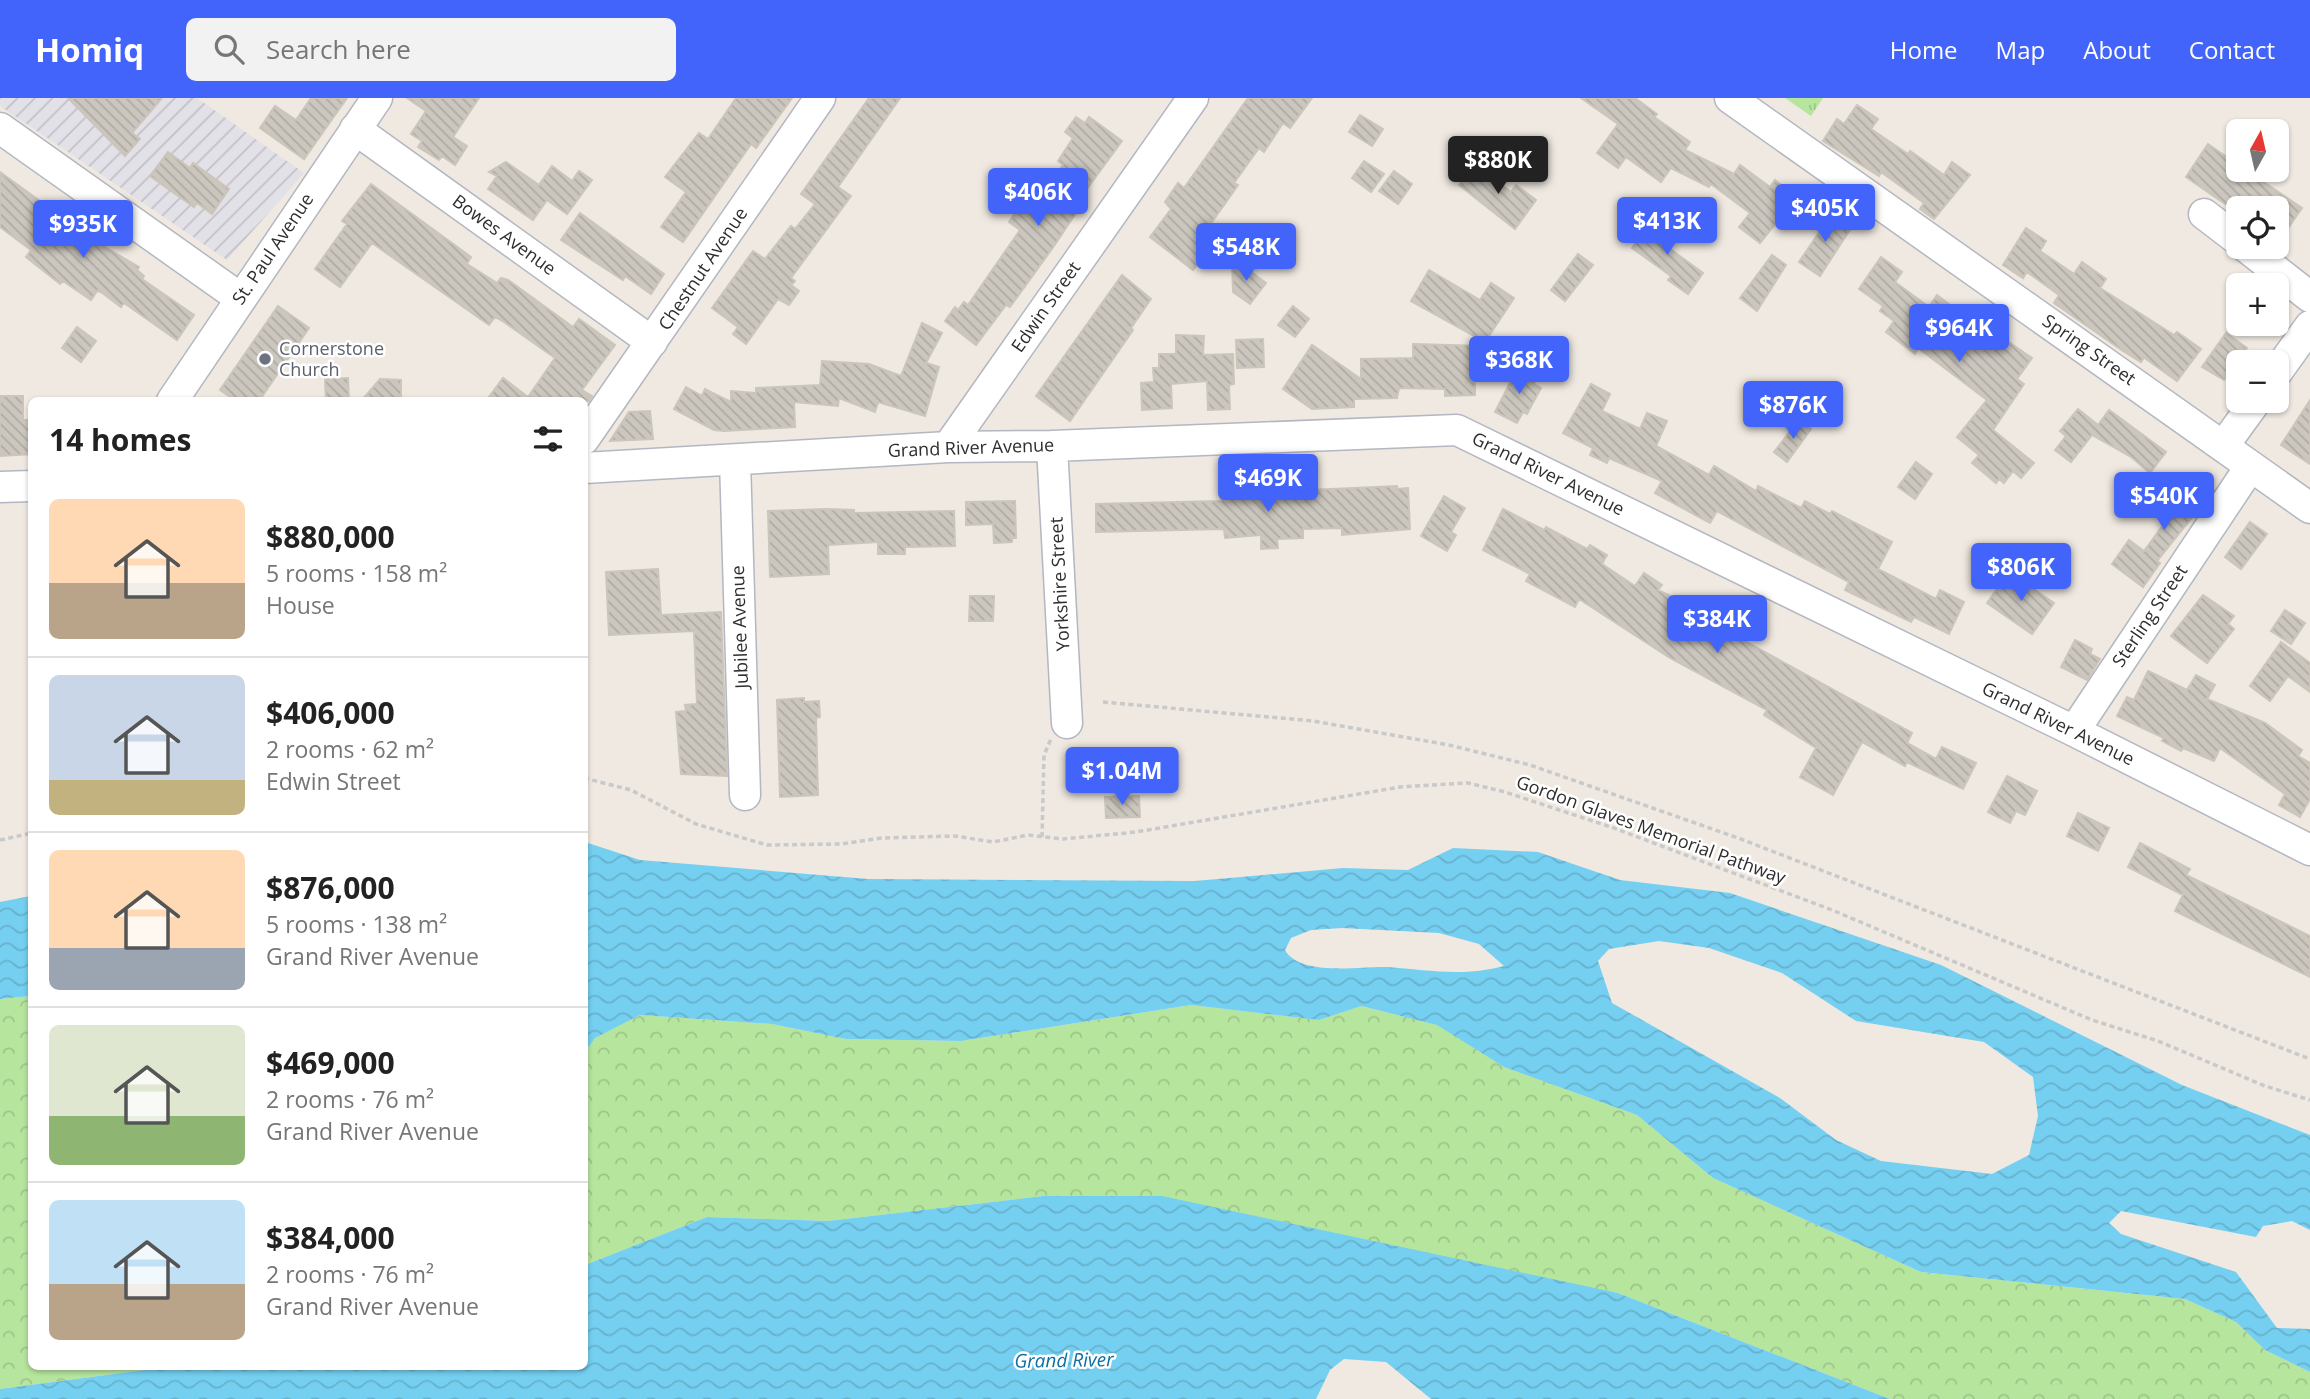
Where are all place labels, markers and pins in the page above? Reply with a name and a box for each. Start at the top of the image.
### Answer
pin: $880K [1449,136,1547,196]
pin: $406K [989,169,1087,228]
pin: $405K [1776,184,1874,244]
pin: $413K [1618,198,1716,257]
pin: $935K [34,200,132,260]
pin: $548K [1197,223,1295,283]
pin: $964K [1910,304,2008,364]
place label: Cornerstone Church [279,336,384,381]
pin: $368K [1470,336,1568,396]
marker: Cornerstone Church [257,351,273,367]
pin: $876K [1744,382,1842,441]
pin: $469K [1219,454,1317,514]
pin: $540K [2115,472,2213,532]
pin: $806K [1972,544,2070,603]
pin: $384K [1668,596,1766,655]
pin: $1.04M [1065,748,1179,807]

